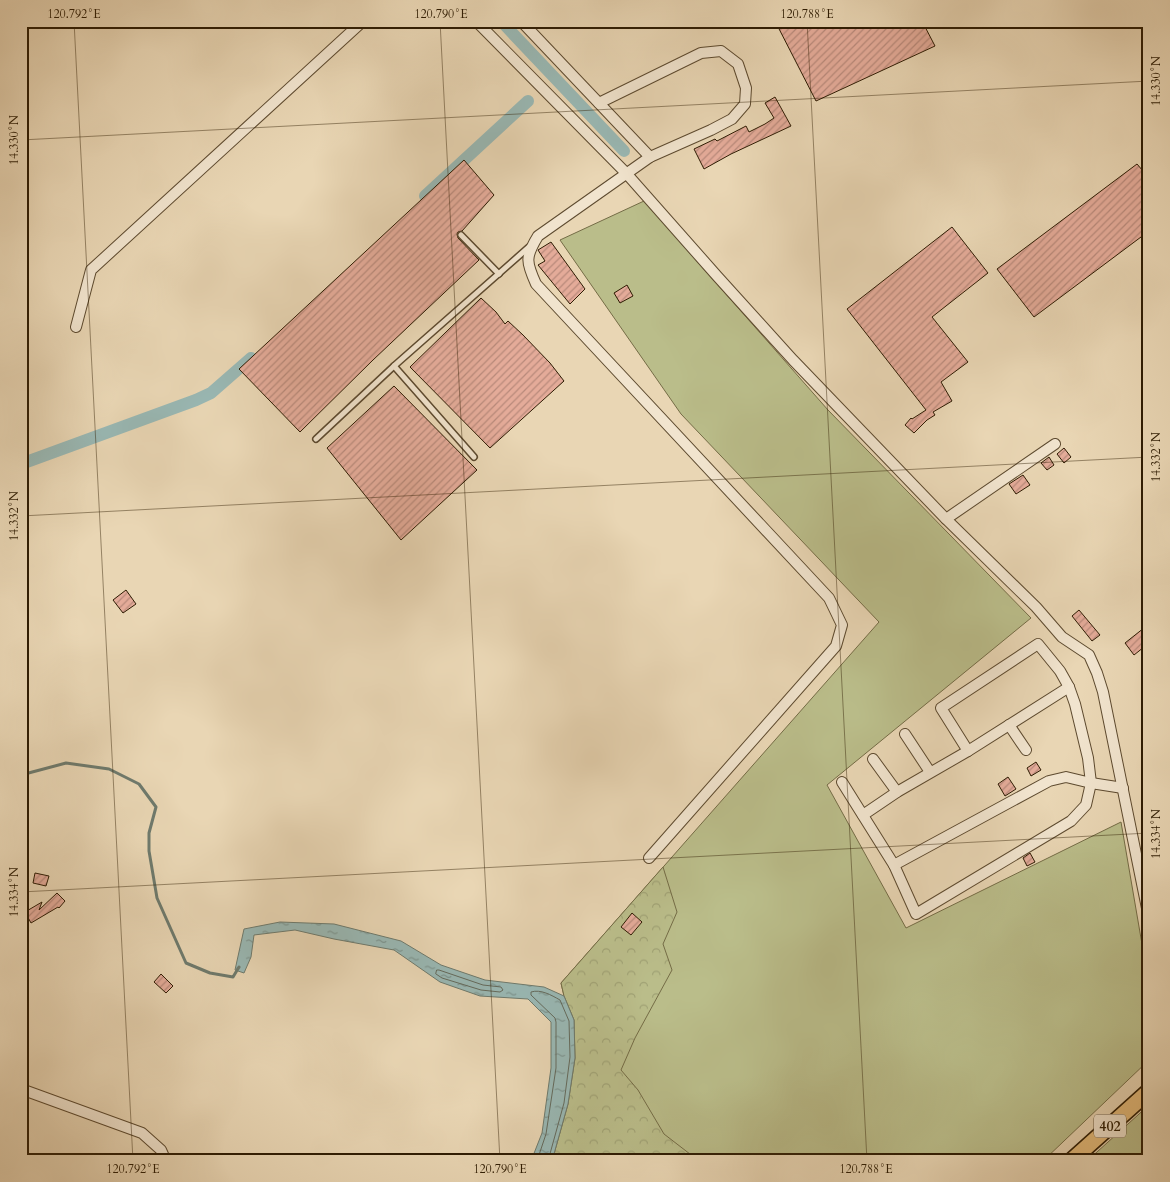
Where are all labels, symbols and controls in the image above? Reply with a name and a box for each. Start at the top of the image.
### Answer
text: 120.792°E [47,6,101,22]
text: 120.790°E [414,6,468,22]
text: 120.788°E [780,6,834,22]
text: 14.330°N [1148,55,1164,106]
text: 14.330°N [6,114,22,165]
text: 14.332°N [1148,431,1164,482]
text: 14.332°N [6,490,22,541]
text: 14.334°N [1148,808,1164,859]
text: 14.334°N [6,866,22,917]
road number: 402 [1094,1114,1126,1138]
text: 120.792°E [106,1161,160,1177]
text: 120.790°E [473,1161,527,1177]
text: 120.788°E [839,1161,893,1177]

